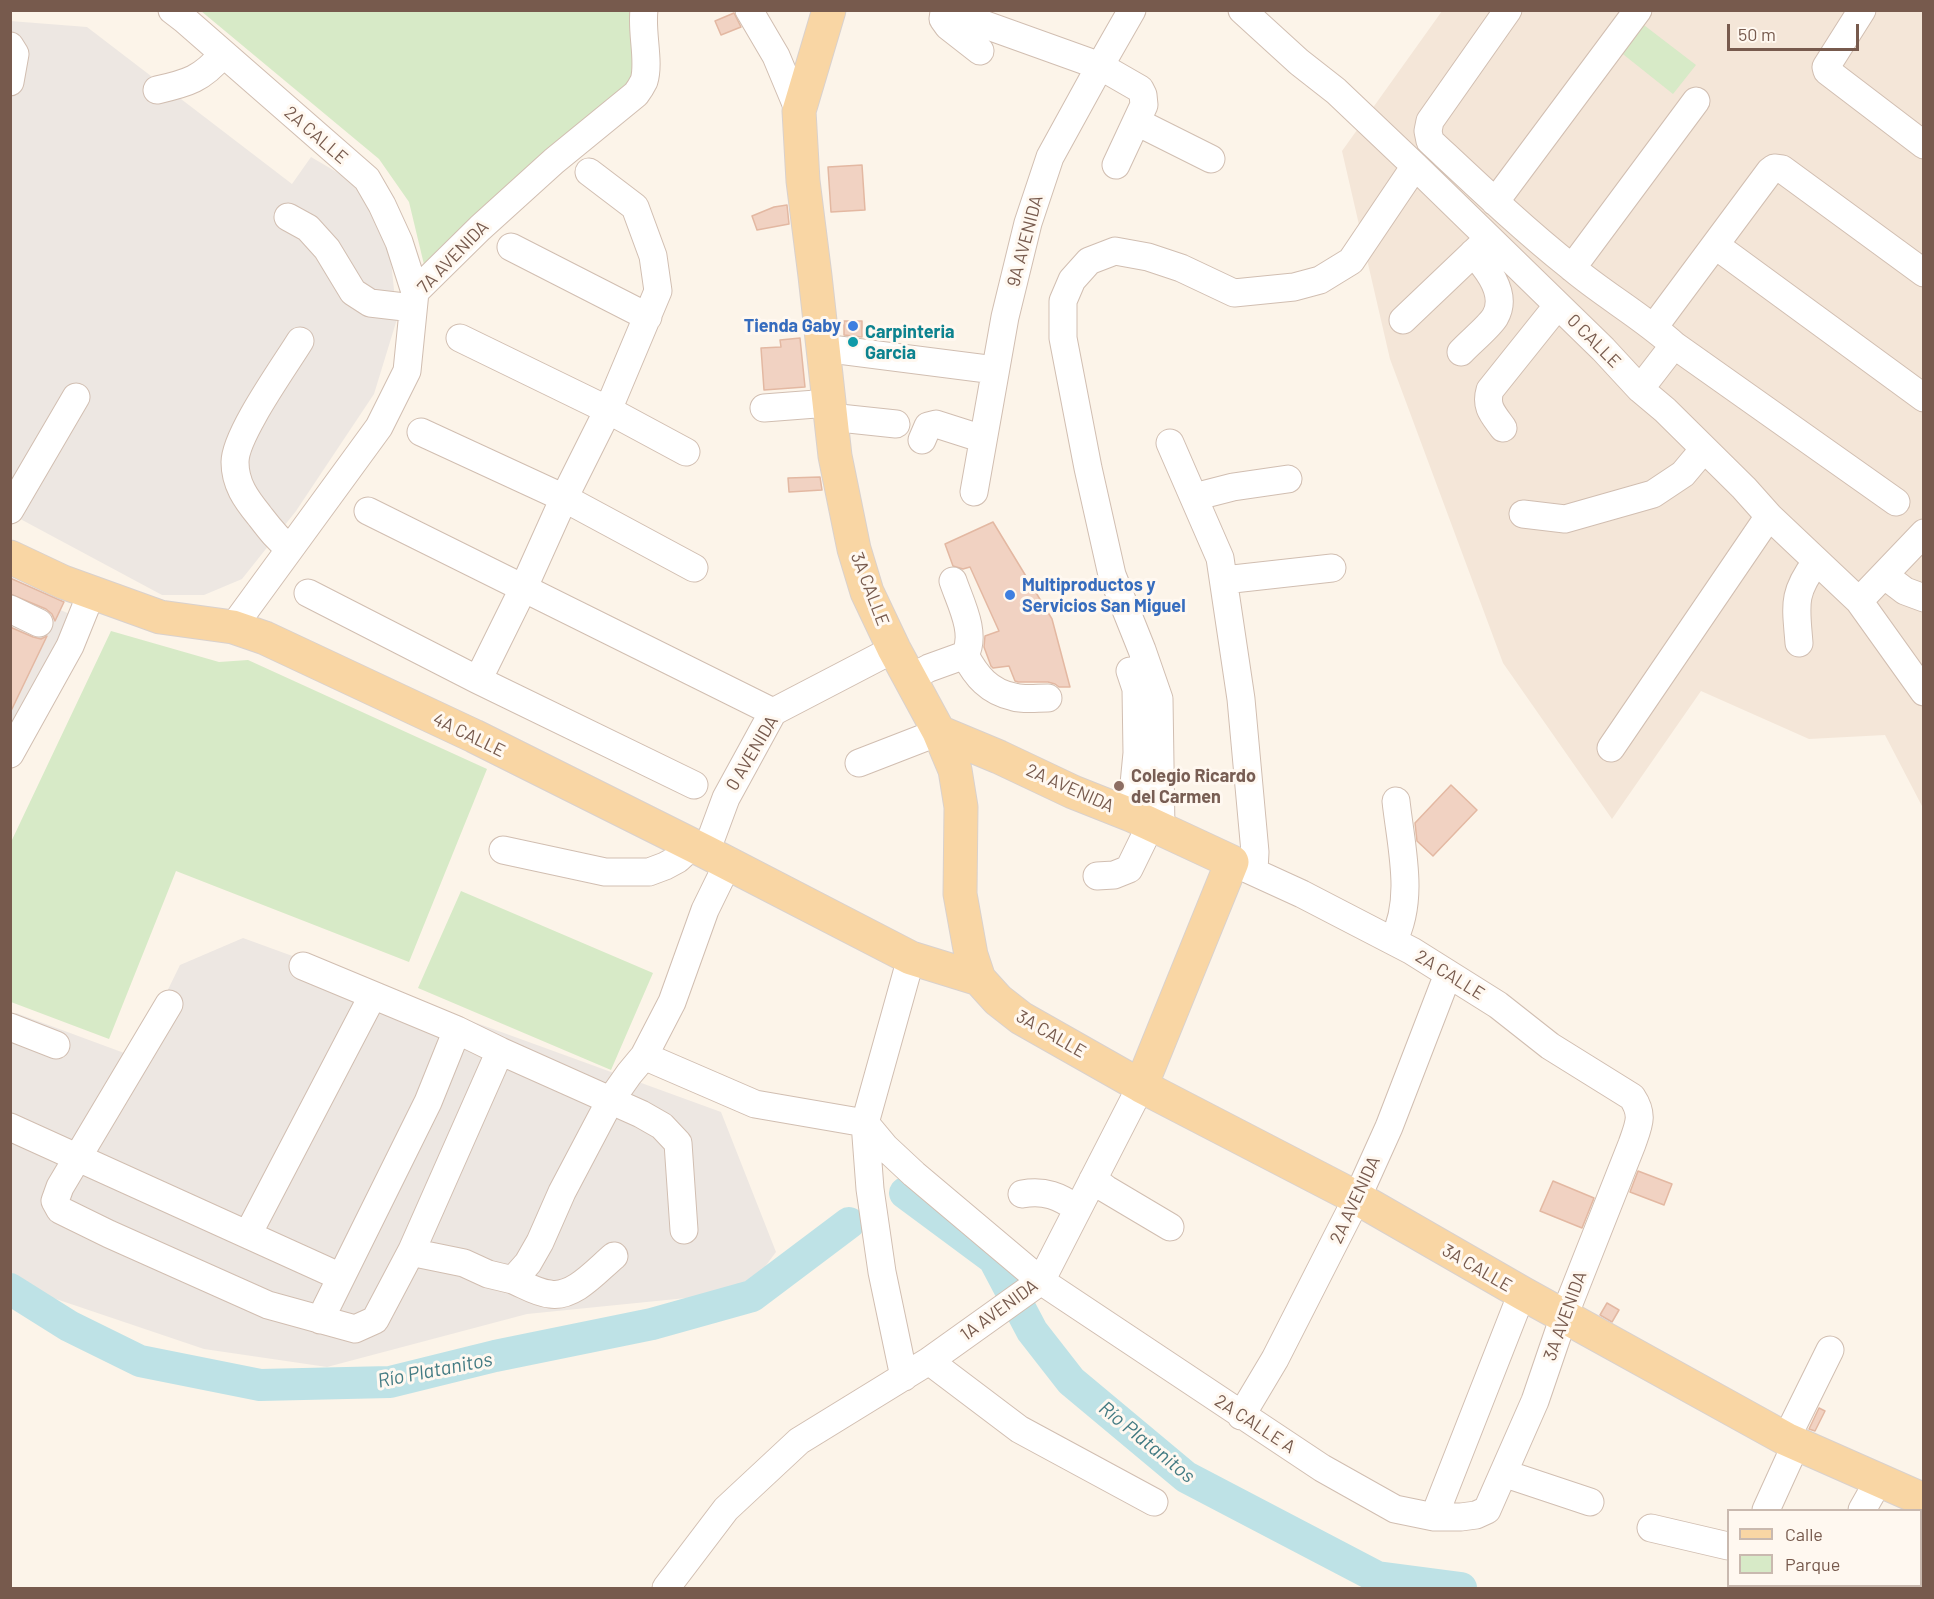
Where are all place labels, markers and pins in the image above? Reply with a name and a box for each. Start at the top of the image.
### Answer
place label: Tienda Gaby [744,315,841,337]
marker: Tienda Gaby [846,319,860,333]
place label: Carpinteria Garcia [865,321,954,364]
marker: Carpinteria Garcia [846,335,860,349]
place label: Multiproductos y Servicios San Miguel [1022,574,1186,616]
marker: Multiproductos y Servicios San Miguel [1003,588,1017,602]
place label: Colegio Ricardo del Carmen [1131,765,1256,808]
marker: Colegio Ricardo del Carmen [1112,779,1126,793]

